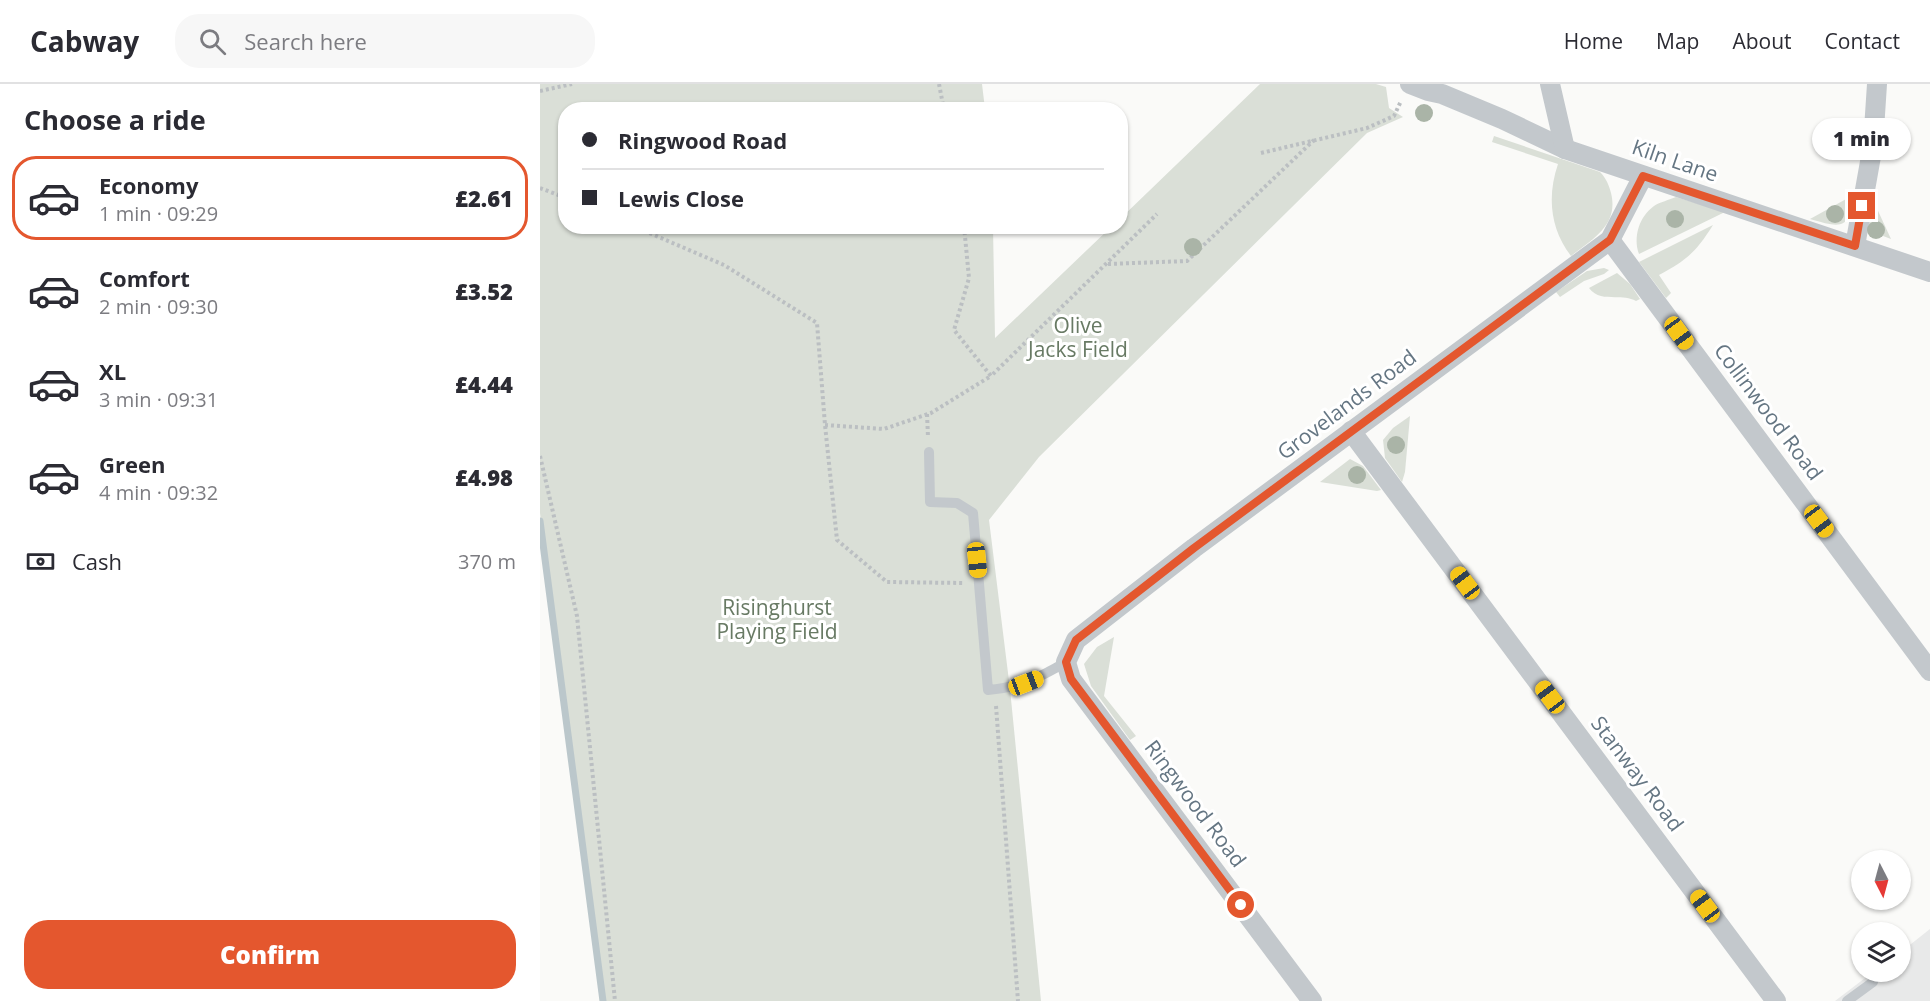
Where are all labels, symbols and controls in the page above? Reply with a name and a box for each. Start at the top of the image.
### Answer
search box [175,14,595,68]
text: Cabway [30,22,139,60]
icon: search [196,25,229,58]
text: Search here [244,26,367,56]
text: Home [1564,27,1623,55]
text: Map [1656,27,1699,55]
text: About [1732,27,1792,55]
text: Contact [1825,27,1900,55]
text: Choose a ride [24,101,206,138]
callout: 1 min [1812,119,1912,161]
text: Ringwood Road [618,125,787,155]
text: 1 min [1833,125,1890,152]
street label: Kiln Lane [1629,132,1722,188]
text: Economy [99,170,198,200]
icon: car [27,171,81,225]
text: £2.61 [455,183,513,213]
text: Lewis Close [618,183,744,213]
route end [1848,192,1875,219]
text: 1 min · 09:29 [99,200,218,227]
text: Comfort [99,263,190,293]
icon: car [27,264,81,318]
text: £3.52 [455,276,513,306]
text: 2 min · 09:30 [99,293,218,320]
park label: Olive Jacks Field [1026,311,1128,363]
car [1661,313,1697,353]
street label: Collinwood Road [1708,337,1830,486]
street label: Grovelands Road [1271,343,1422,466]
text: XL [99,356,126,386]
icon: car [27,357,81,411]
text: £4.44 [455,369,513,399]
text: 3 min · 09:31 [99,386,218,413]
text: Green [99,449,165,479]
icon: car [27,450,81,504]
text: £4.98 [455,462,513,492]
text: 4 min · 09:32 [99,479,218,506]
car [1801,501,1837,541]
car [966,541,988,579]
icon: cash [24,545,57,578]
text: Cash [72,546,122,576]
text: 370 m [458,548,516,575]
car [1447,563,1483,603]
park label: Risinghurst Playing Field [716,593,838,645]
car [1006,668,1046,698]
car [1532,677,1568,717]
street label: Stanway Road [1585,710,1690,837]
street label: Ringwood Road [1139,734,1253,873]
north arrow [1851,850,1911,910]
map controls [1851,850,1911,982]
car [1687,886,1723,926]
route start [1227,891,1254,918]
button: Confirm [24,920,516,989]
button: layers [1851,922,1911,982]

